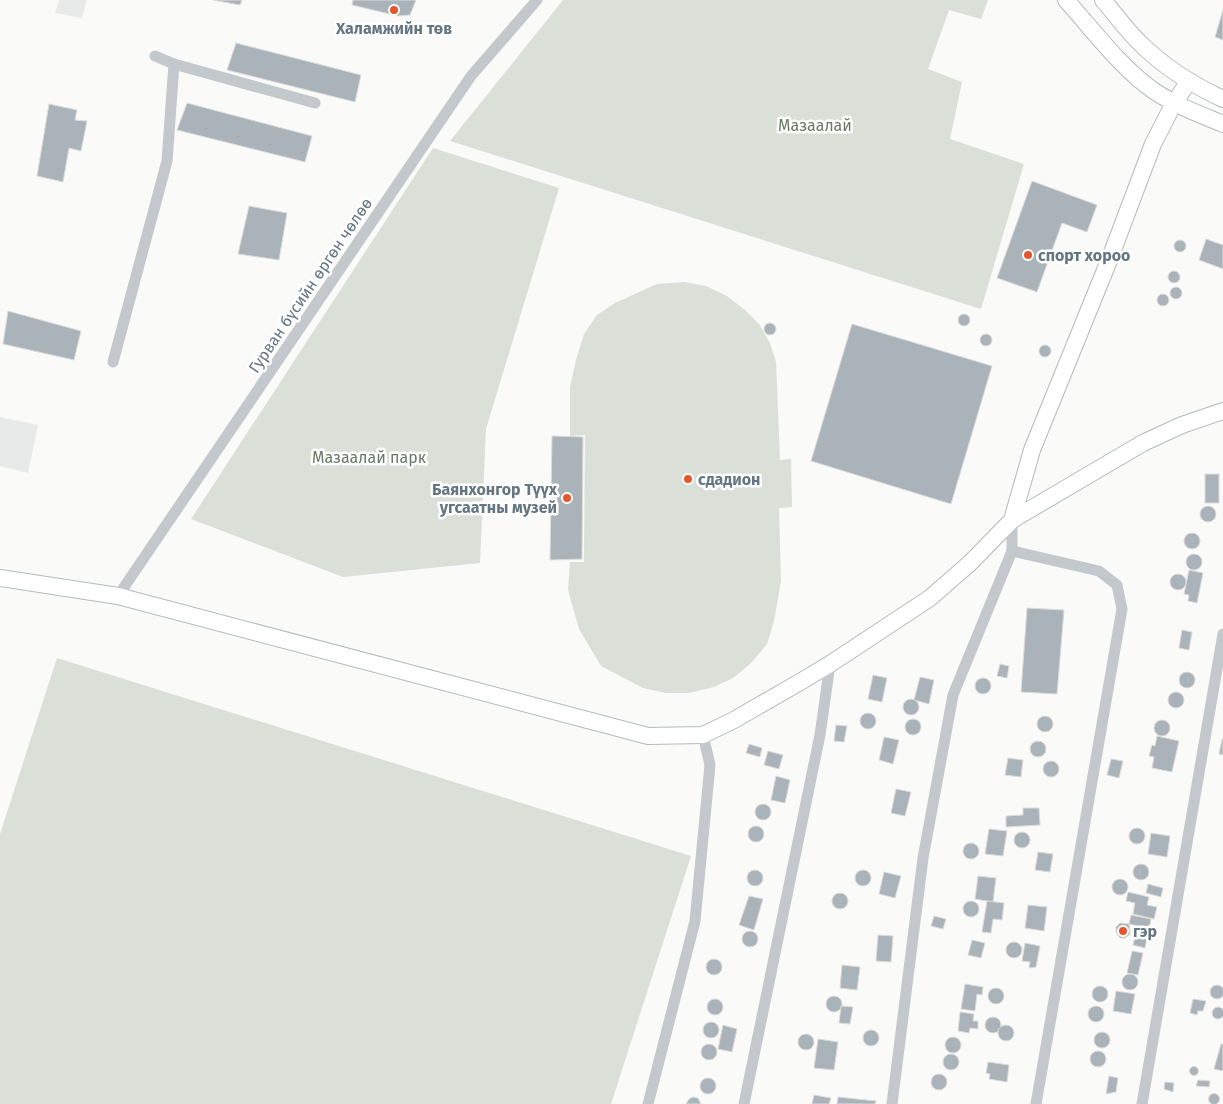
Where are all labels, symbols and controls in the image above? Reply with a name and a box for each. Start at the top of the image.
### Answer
marker: Халамжийн төв [388,4,400,16]
place label: Халамжийн төв [335,19,452,38]
park label: Мазаалай [778,116,852,135]
street label: Гурван бүсийн өргөн чөлөө [245,194,376,377]
place label: спорт хороо [1038,246,1130,265]
marker: спорт хороо [1022,249,1034,261]
park label: Мазаалай парк [312,448,427,467]
place label: сдадион [698,470,760,489]
marker: сдадион [682,473,694,485]
place label: Баянхонгор Түүх угсаатны музей [432,480,558,517]
marker: Баянхонгор Түүх угсаатны музей [561,492,573,504]
place label: гэр [1133,922,1157,941]
marker: гэр [1117,925,1129,937]

